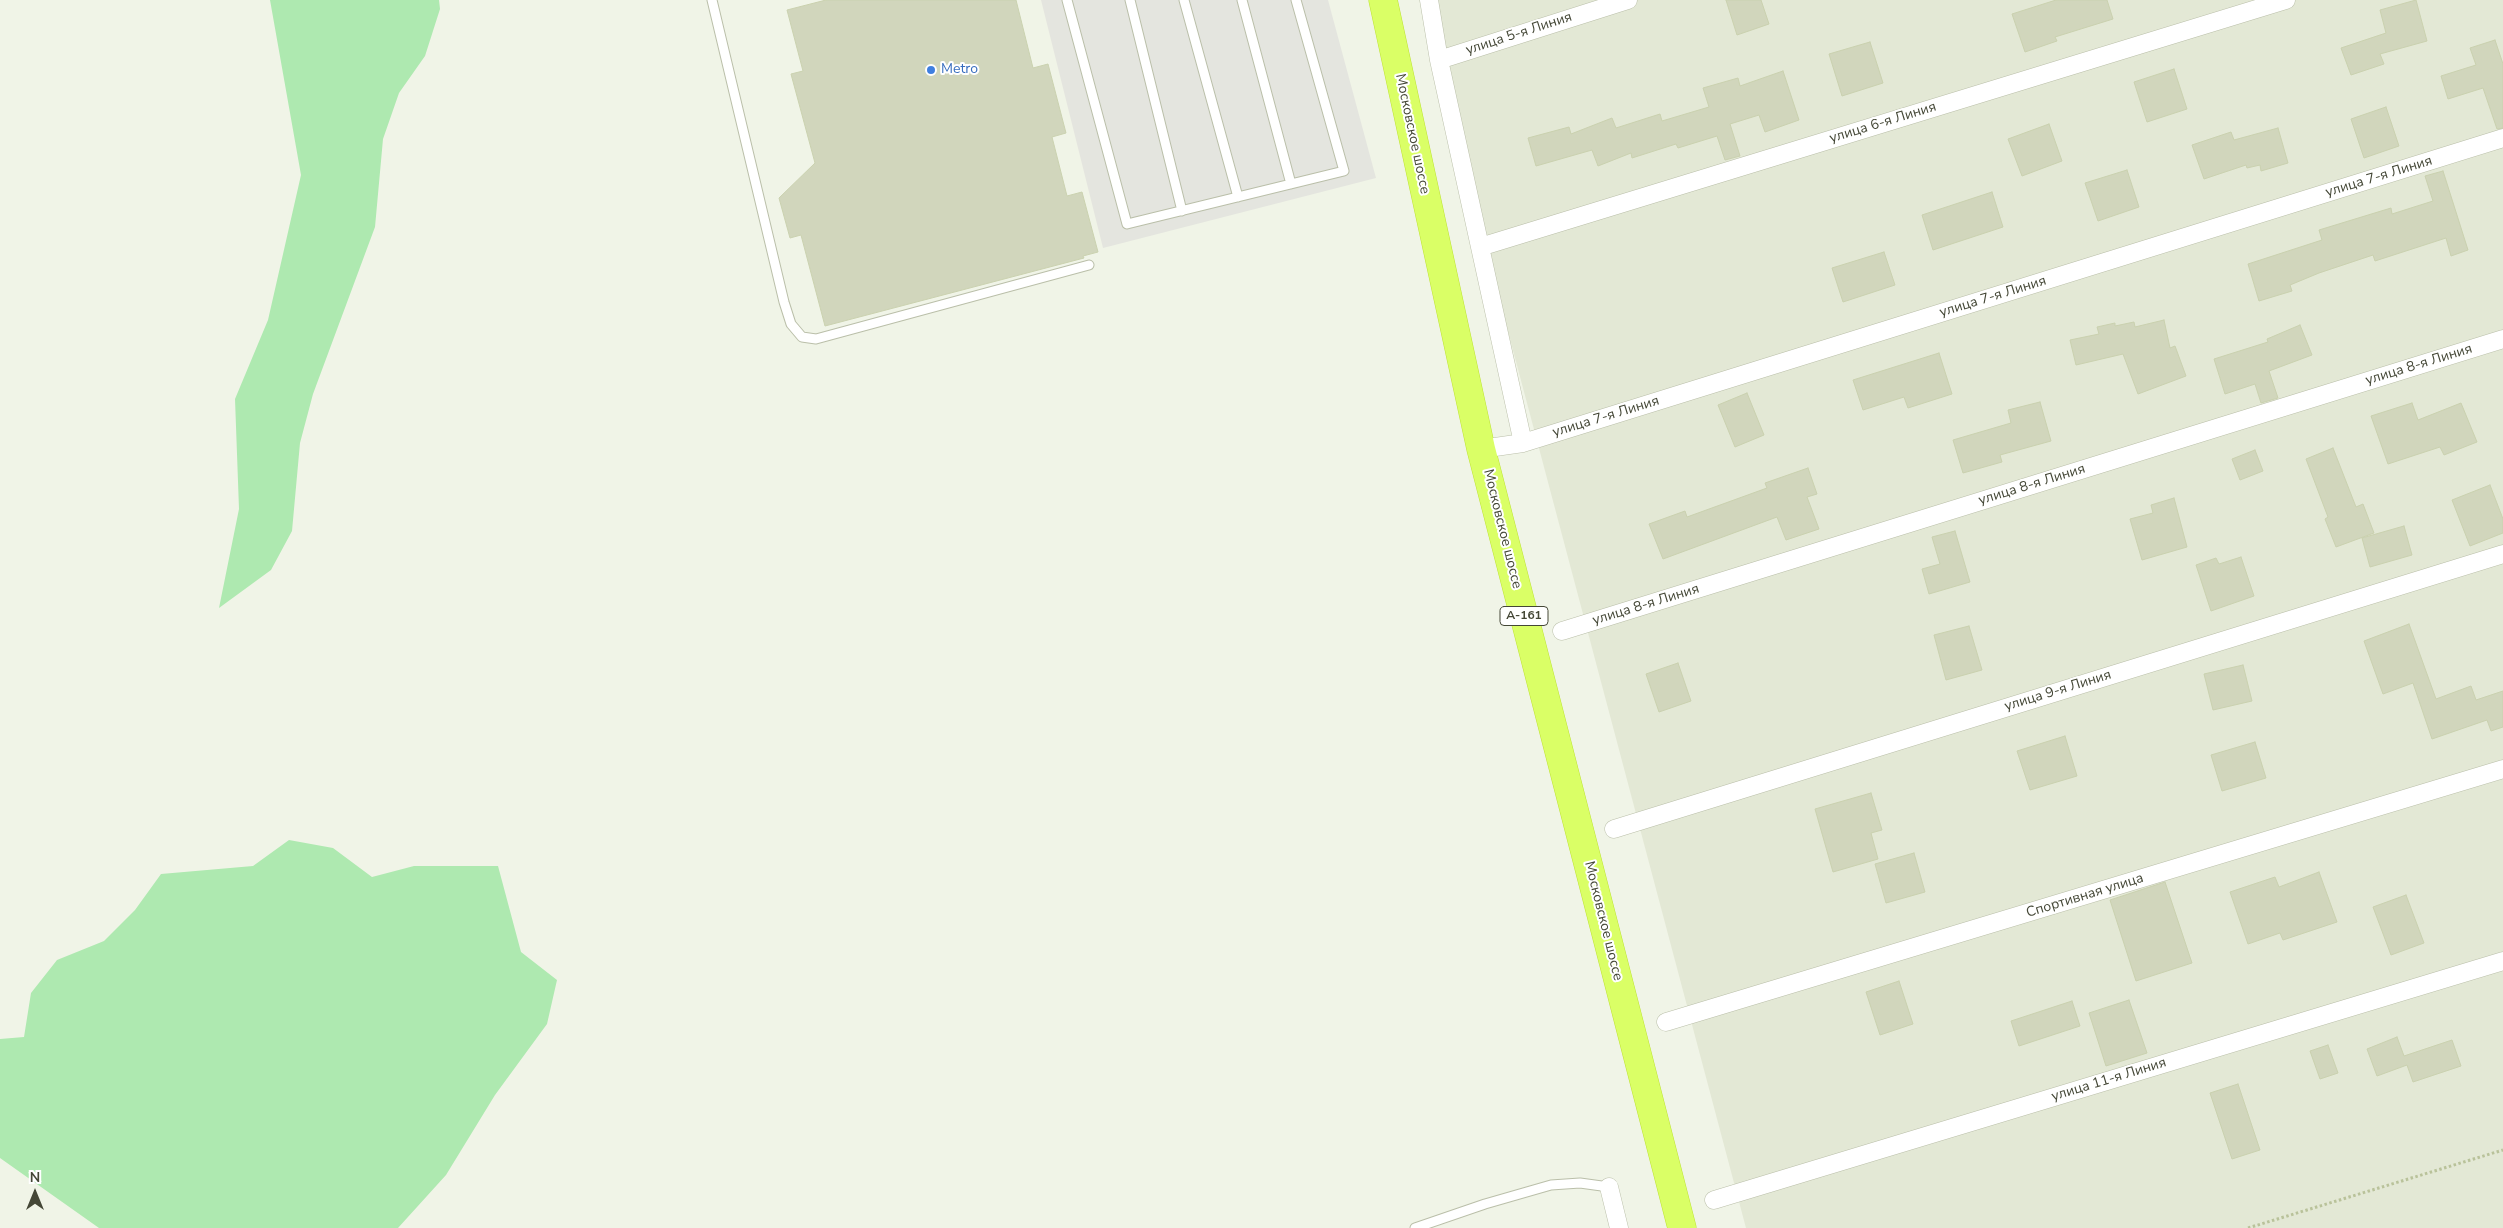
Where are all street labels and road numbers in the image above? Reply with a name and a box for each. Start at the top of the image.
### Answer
street label: улица 5-я Линия [1464,9,1574,59]
street label: Московское шоссе [1391,72,1433,196]
street label: улица 6-я Линия [1828,99,1938,147]
street label: улица 7-я Линия [2324,153,2434,201]
street label: улица 7-я Линия [1938,273,2048,321]
street label: улица 8-я Линия [2364,341,2474,389]
street label: улица 7-я Линия [1551,393,1661,441]
street label: улица 8-я Линия [1977,461,2087,509]
street label: Московское шоссе [1479,468,1525,590]
street label: улица 8-я Линия [1591,581,1701,629]
road number: А-161 [1500,606,1548,626]
street label: улица 9-я Линия [2003,667,2113,715]
street label: Московское шоссе [1580,860,1626,982]
street label: Спортивная улица [2024,870,2146,922]
street label: улица 11-я Линия [2050,1055,2168,1105]

